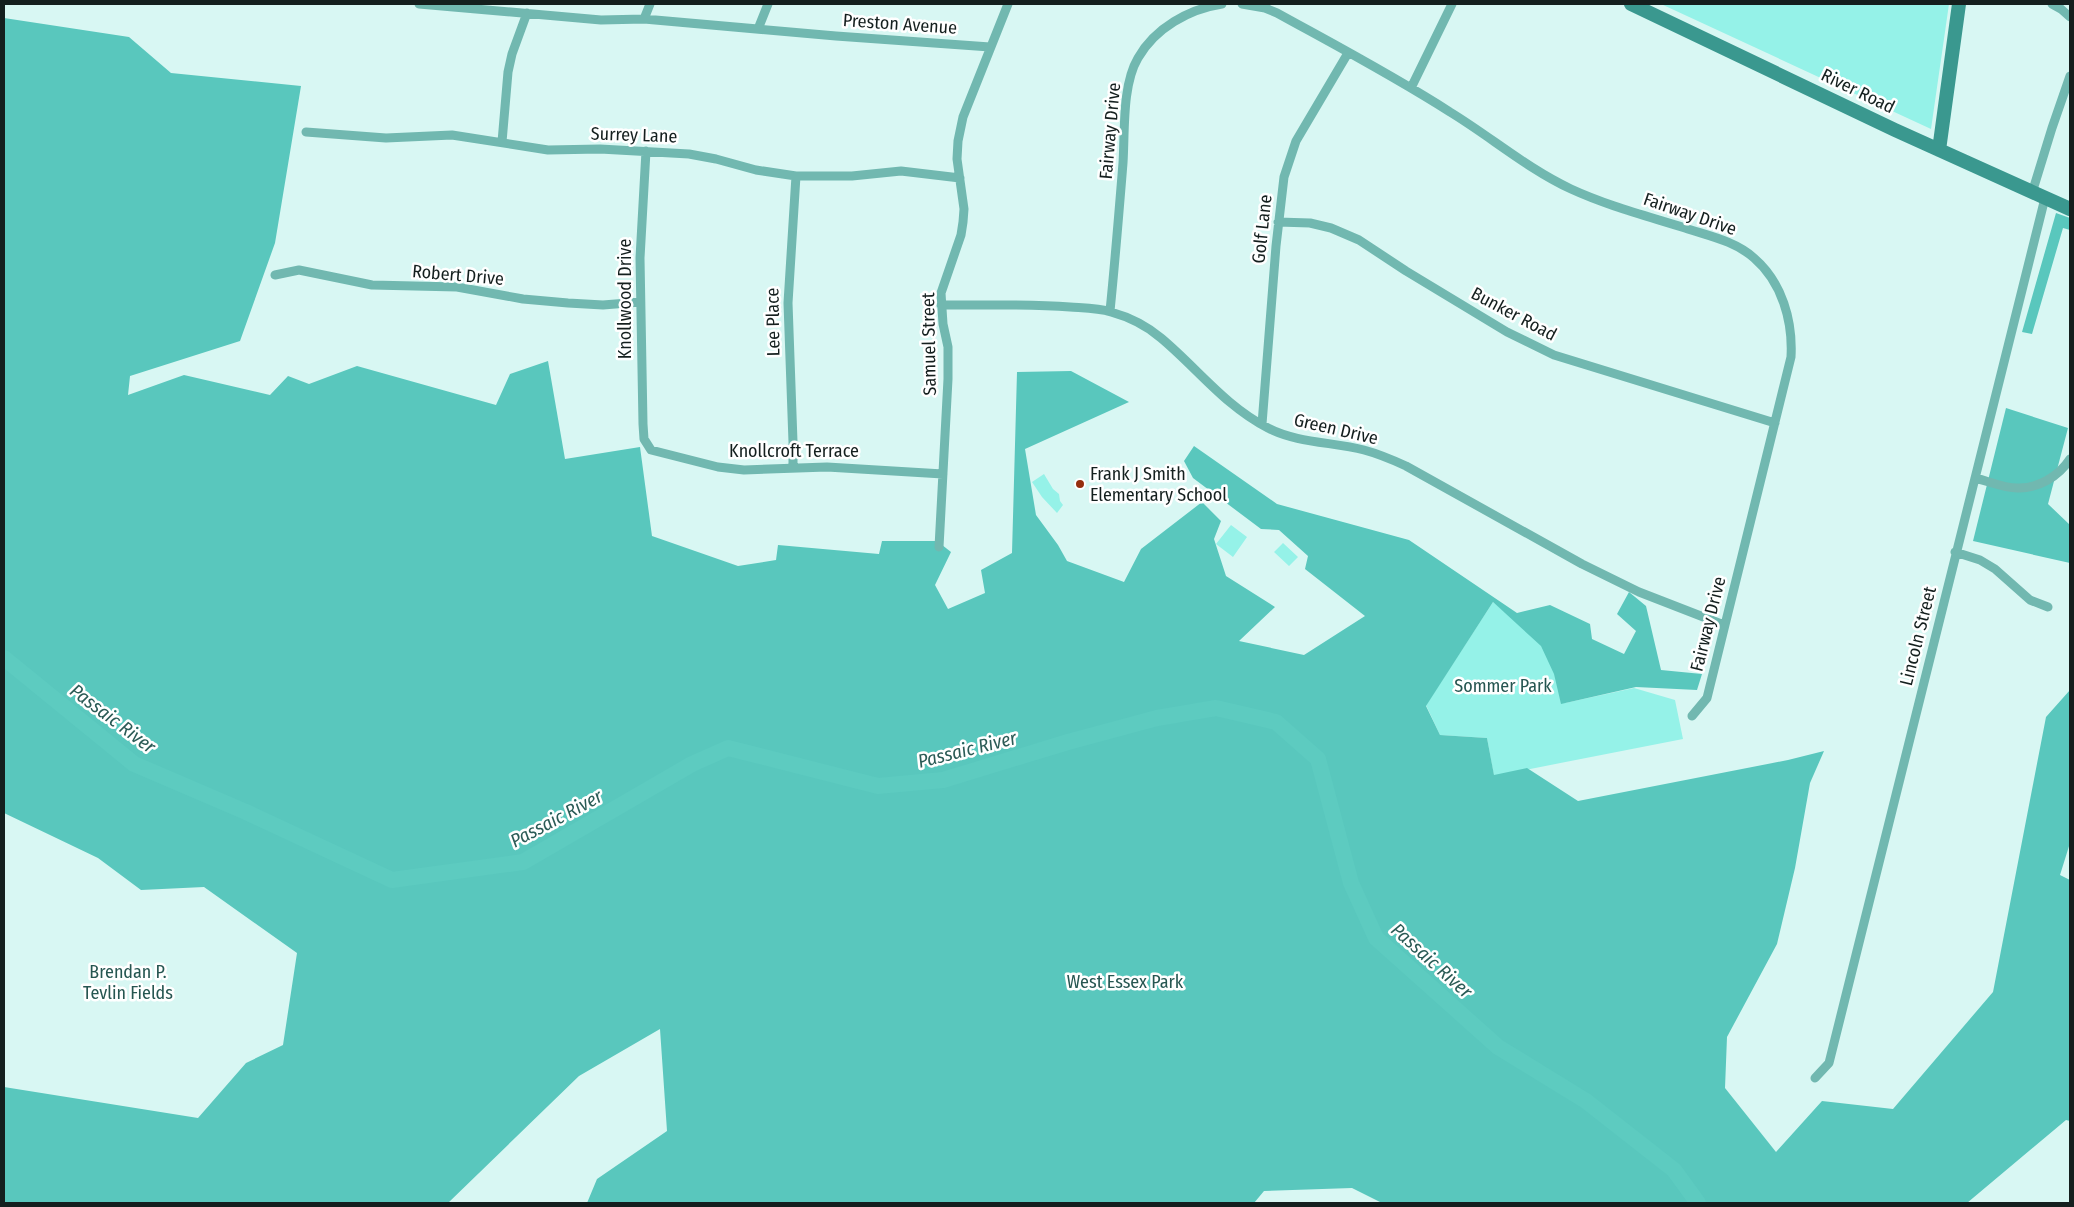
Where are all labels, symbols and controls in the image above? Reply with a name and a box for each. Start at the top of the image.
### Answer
street label: Preston Avenue [842,9,958,39]
street label: River Road [1818,64,1898,118]
street label: Fairway Drive [1095,82,1125,180]
street label: Surrey Lane [590,122,678,148]
street label: Fairway Drive [1641,188,1739,240]
street label: Golf Lane [1247,193,1277,265]
street label: Knollwood Drive [614,239,636,359]
street label: Robert Drive [411,260,505,290]
street label: Bunker Road [1467,282,1561,346]
street label: Lee Place [761,287,785,356]
street label: Samuel Street [917,292,941,396]
street label: Green Drive [1292,409,1380,449]
street label: Knollcroft Terrace [729,440,859,462]
place label: Frank J Smith Elementary School [1090,463,1227,506]
marker: Frank J Smith Elementary School [1074,478,1086,490]
street label: Fairway Drive [1686,574,1730,674]
street label: Lincoln Street [1895,584,1941,688]
park label: Sommer Park [1454,675,1552,697]
water label: Passaic River [65,679,161,759]
water label: Passaic River [915,726,1020,773]
water label: Passaic River [506,784,608,852]
water label: Passaic River [1386,918,1478,1004]
park label: Brendan P. Tevlin Fields [83,961,173,1004]
park label: West Essex Park [1067,971,1184,993]

